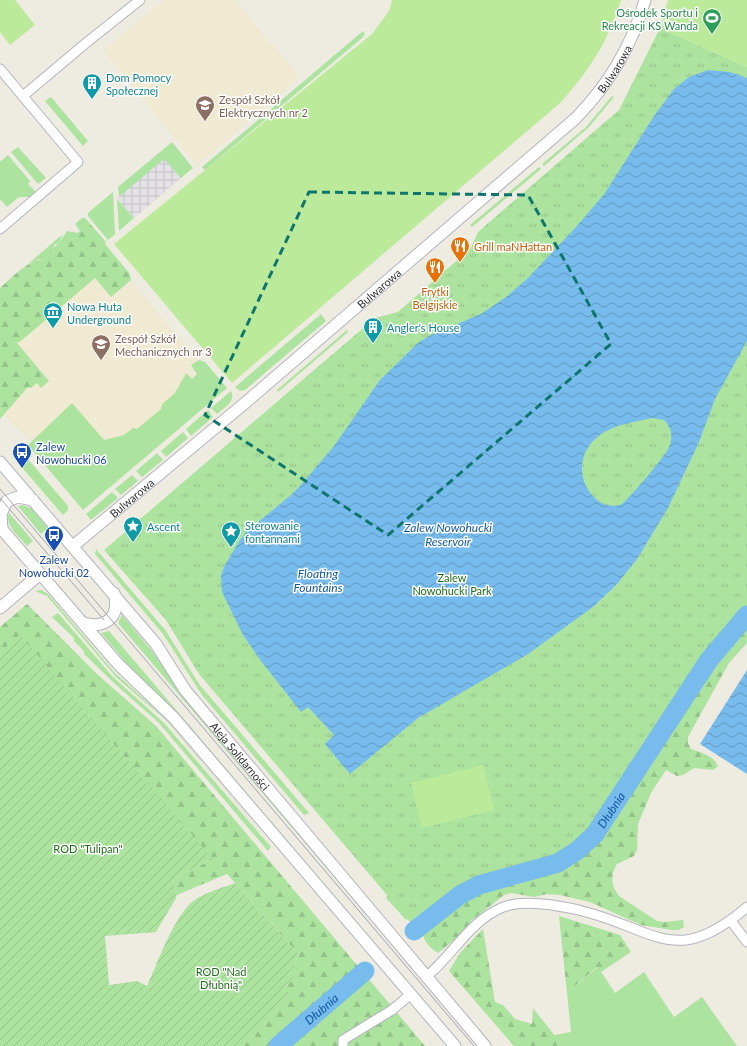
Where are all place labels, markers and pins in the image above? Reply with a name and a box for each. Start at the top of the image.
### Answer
place label: Ośrodek Sportu i Rekreacji KS Wanda [602,6,698,32]
sports icon: Ośrodek Sportu i Rekreacji KS Wanda [701,7,723,35]
place label: Dom Pomocy Społecznej [106,71,171,97]
building icon: Dom Pomocy Społecznej [81,72,103,100]
place label: Zespół Szkół Elektrycznych nr 2 [219,93,308,119]
school or university icon: Zespół Szkół Elektrycznych nr 2 [194,94,216,122]
restaurant icon: Grill maNHattan [449,235,471,263]
place label: Grill maNHattan [474,240,552,253]
restaurant icon: Frytki Belgijskie [424,256,446,284]
place label: Frytki Belgijskie [412,285,458,311]
place label: Nowa Huta Underground [67,300,131,326]
museum icon: Nowa Huta Underground [42,301,64,329]
building icon: Angler's House [362,316,384,344]
place label: Angler's House [387,321,460,334]
place label: Zespół Szkół Mechanicznych nr 3 [115,332,212,358]
school or university icon: Zespół Szkół Mechanicznych nr 3 [90,333,112,361]
place label: Zalew Nowohucki 06 [36,440,107,466]
bus stop icon: Zalew Nowohucki 06 [11,441,33,469]
place icon: Ascent [122,515,144,543]
place label: Sterowanie fontannami [245,519,300,545]
place label: Ascent [147,520,180,533]
place icon: Sterowanie fontannami [220,520,242,548]
bus stop icon: Zalew Nowohucki 02 [43,524,65,552]
place label: Zalew Nowohucki 02 [19,553,89,579]

